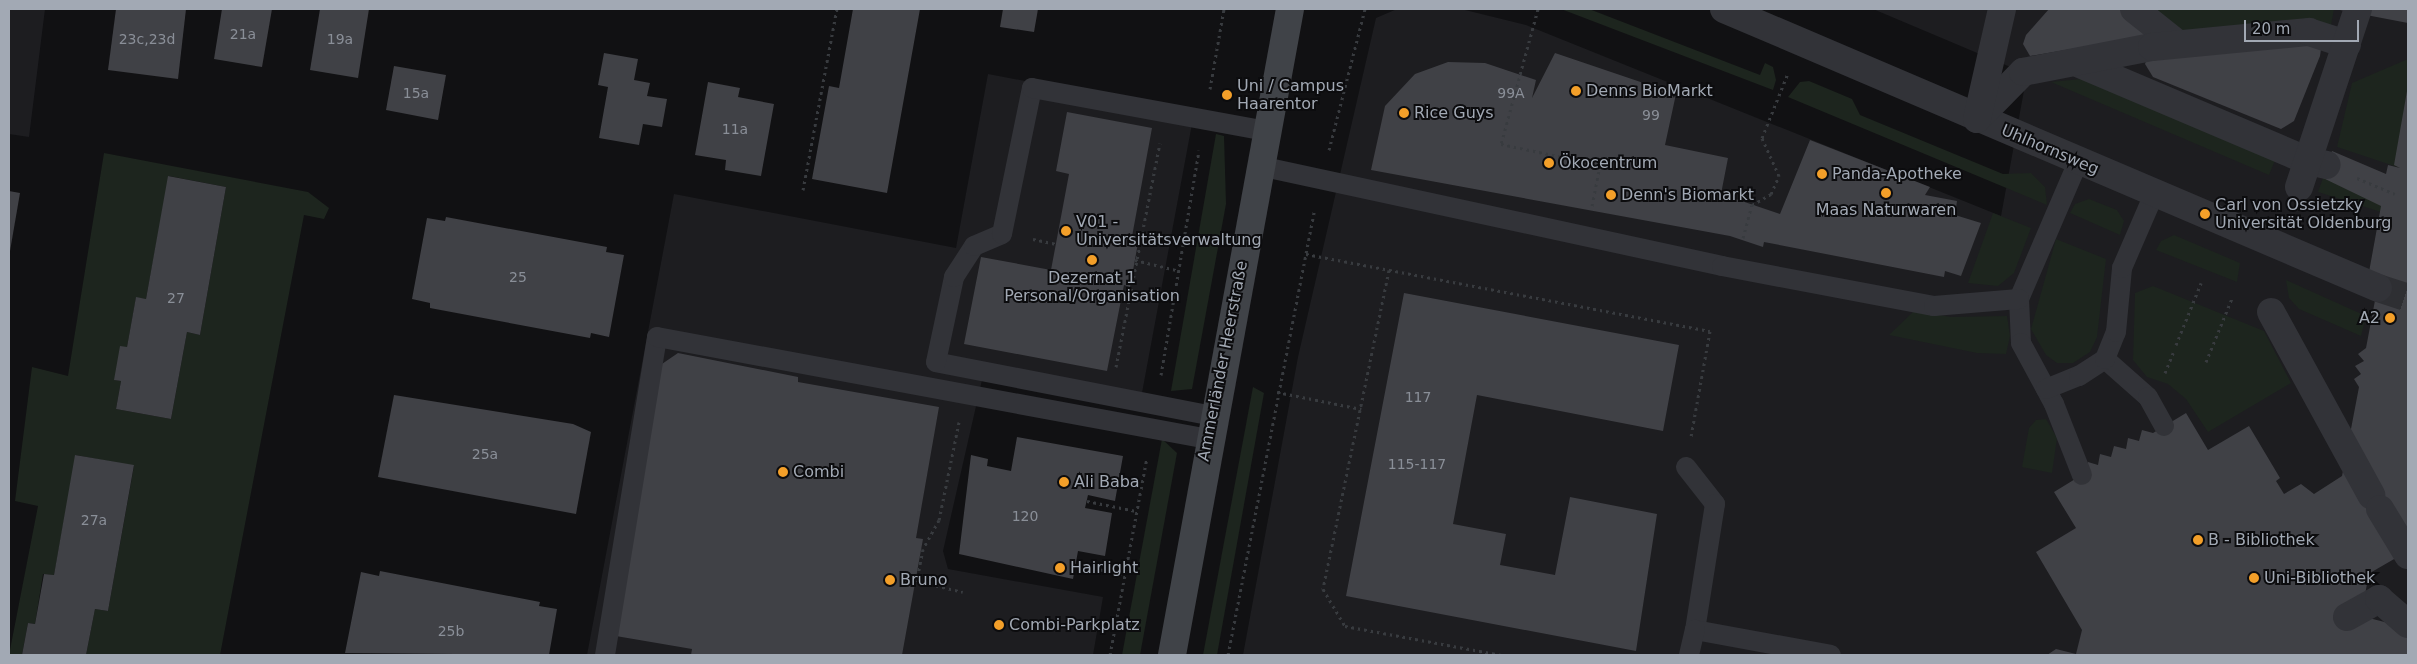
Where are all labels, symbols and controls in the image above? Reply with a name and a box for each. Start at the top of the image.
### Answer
scale bar [2247,10,2362,42]
text: 20 m [2252,20,2290,38]
house number: 21a [230,26,256,42]
house number: 23c,23d [119,31,175,47]
house number: 19a [327,31,353,47]
place label: Uni / Campus Haarentor [1237,76,1344,114]
place label: Denns BioMarkt [1586,81,1713,101]
house number: 15a [403,85,429,101]
house number: 99A [1497,85,1525,101]
marker: Denns BioMarkt [1570,85,1582,97]
marker: Uni / Campus Haarentor [1221,89,1233,101]
place label: Rice Guys [1414,103,1494,123]
marker: Rice Guys [1398,107,1410,119]
house number: 99 [1642,107,1660,123]
house number: 11a [722,121,748,137]
street label: Uhlhornsweg [1998,121,2102,179]
place label: Ökocentrum [1559,153,1657,173]
marker: Ökocentrum [1543,157,1555,169]
place label: Panda-Apotheke [1832,164,1962,184]
marker: Panda-Apotheke [1816,168,1828,180]
place label: Denn's Biomarkt [1621,185,1754,205]
marker: Maas Naturwaren [1880,187,1892,199]
marker: Denn's Biomarkt [1605,189,1617,201]
place label: Carl von Ossietzky Universität Oldenburg [2215,195,2391,233]
place label: Maas Naturwaren [1816,200,1956,220]
marker: Carl von Ossietzky Universität Oldenburg [2199,208,2211,220]
place label: V01 - Universitätsverwaltung [1076,212,1262,250]
marker: V01 - Universitätsverwaltung [1060,225,1072,237]
marker: Dezernat 1 Personal/Organisation [1086,254,1098,266]
street label: Ammerländer Heerstraße [1194,259,1252,463]
place label: Dezernat 1 Personal/Organisation [1004,268,1180,306]
house number: 25 [509,269,527,285]
house number: 27 [167,290,185,306]
place label: A2 [2359,308,2380,328]
marker: A2 [2384,312,2396,324]
house number: 117 [1405,389,1431,405]
house number: 25a [472,446,498,462]
house number: 115-117 [1388,456,1446,472]
place label: Combi [793,462,844,482]
marker: Combi [777,466,789,478]
place label: Ali Baba [1074,472,1140,492]
marker: Ali Baba [1058,476,1070,488]
house number: 120 [1012,508,1038,524]
house number: 27a [81,512,107,528]
place label: B - Bibliothek [2208,530,2315,550]
marker: B - Bibliothek [2192,534,2204,546]
place label: Hairlight [1070,558,1138,578]
marker: Hairlight [1054,562,1066,574]
place label: Uni-Bibliothek [2264,568,2375,588]
place label: Bruno [900,570,948,590]
marker: Uni-Bibliothek [2248,572,2260,584]
marker: Bruno [884,574,896,586]
place label: Combi-Parkplatz [1009,615,1140,635]
marker: Combi-Parkplatz [993,619,1005,631]
house number: 25b [438,623,464,639]

